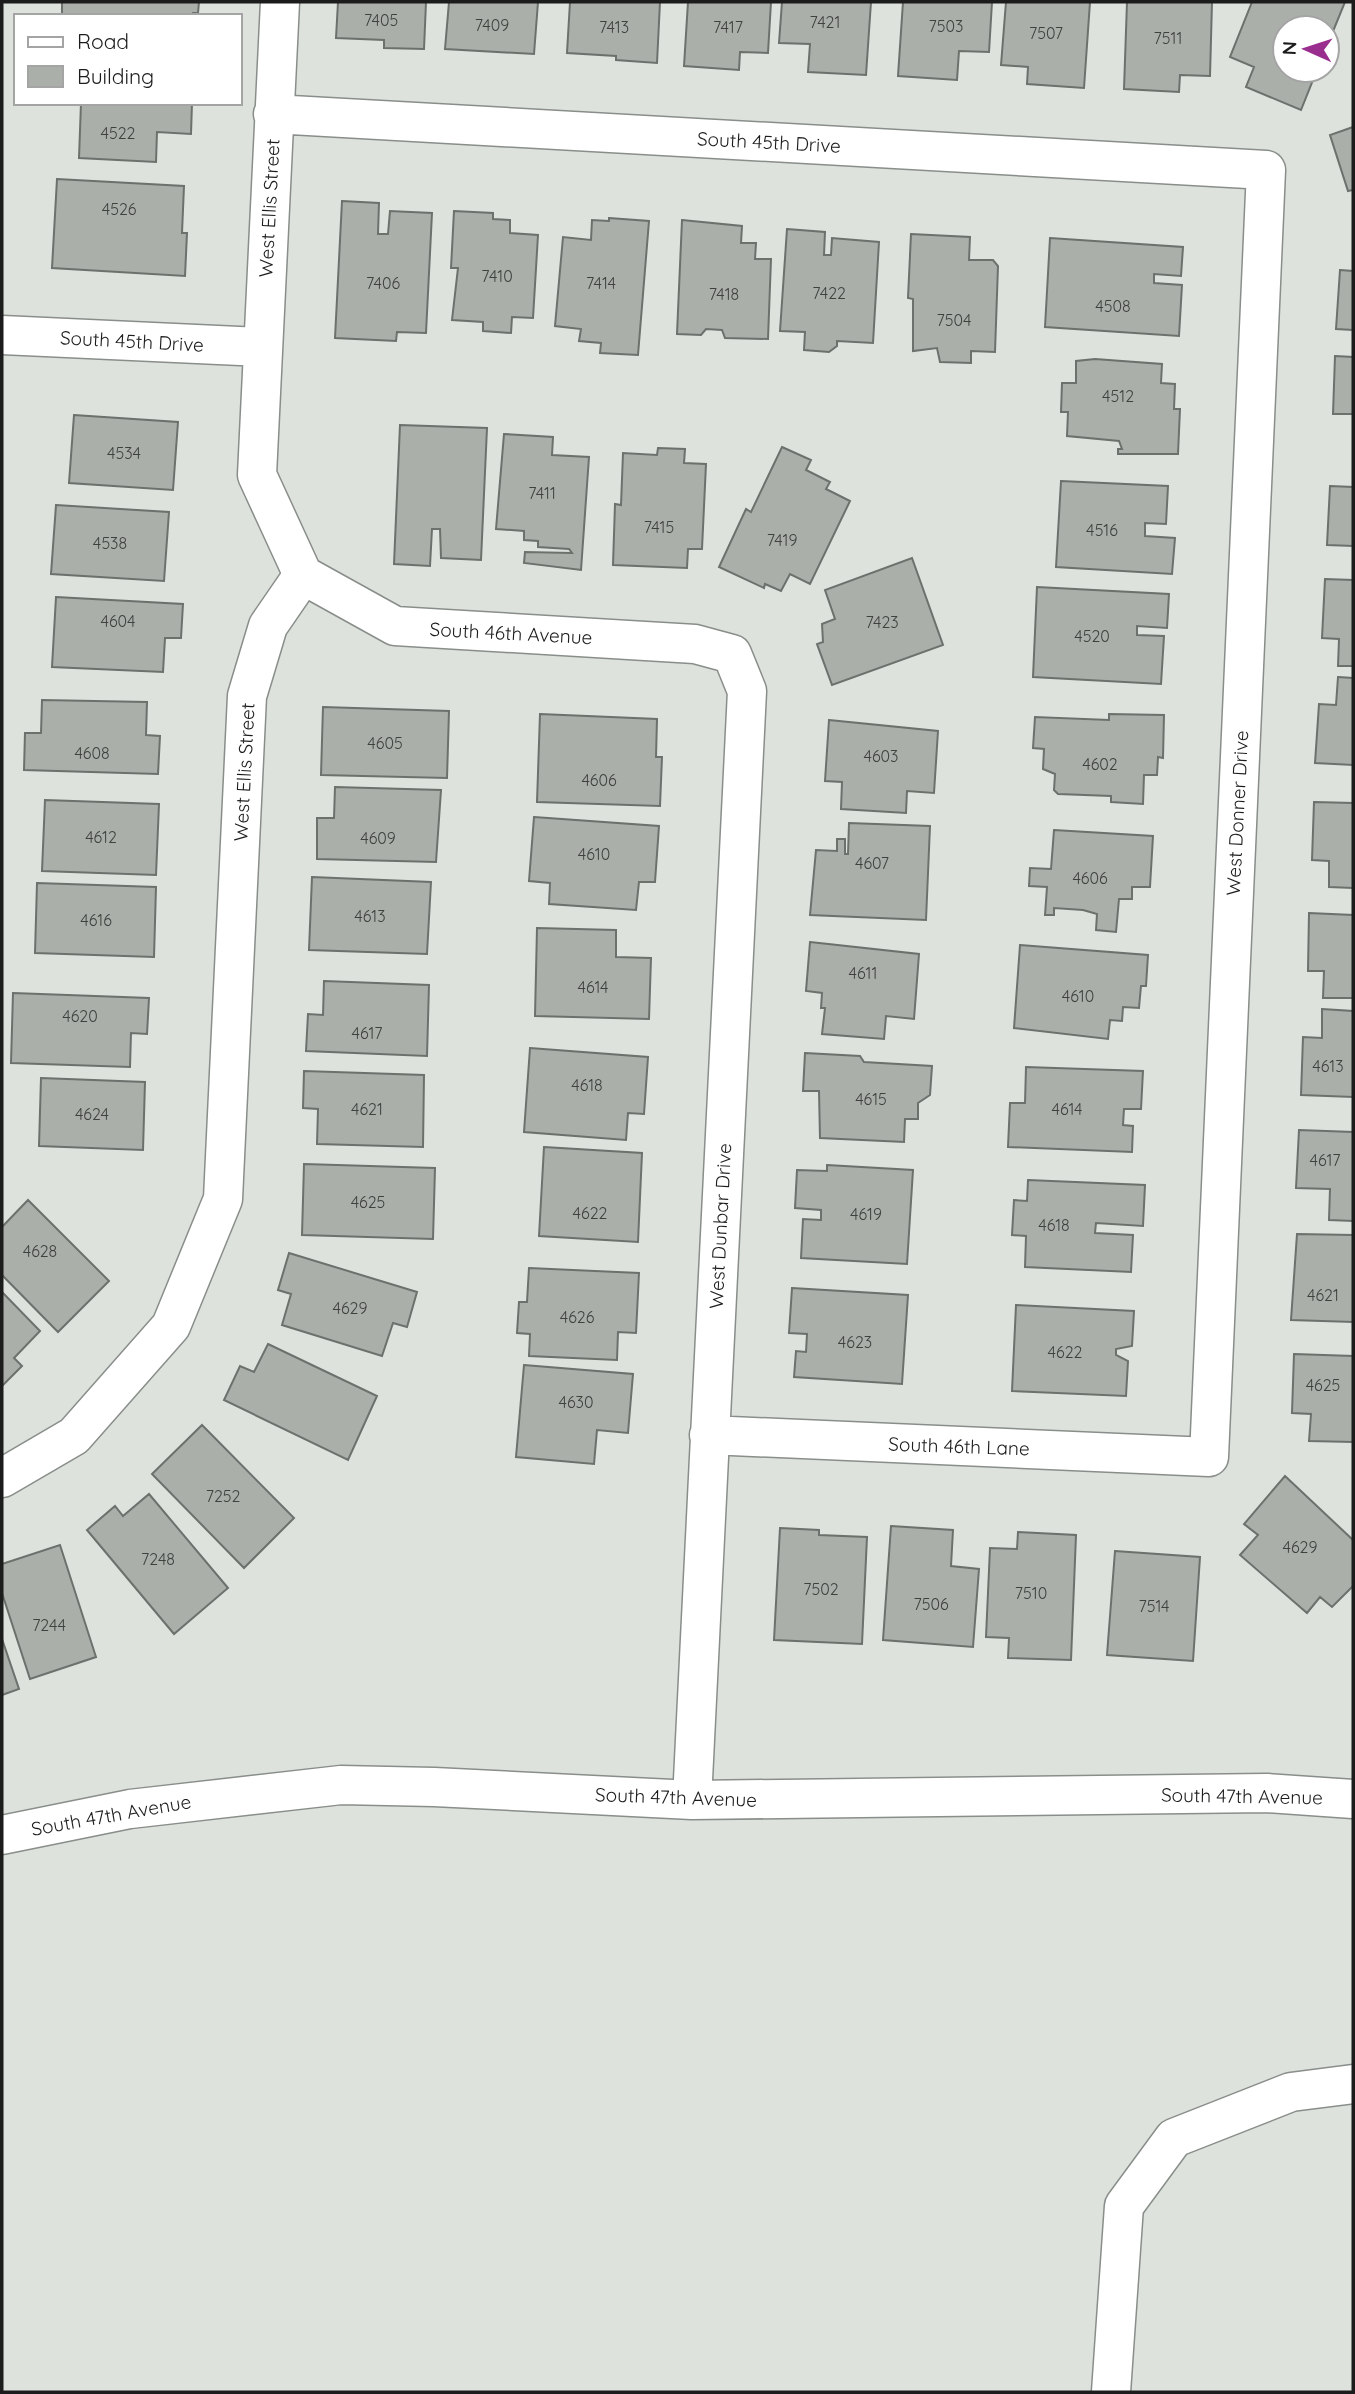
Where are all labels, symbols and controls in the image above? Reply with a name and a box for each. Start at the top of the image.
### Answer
house number: 7405 [364,10,398,30]
house number: 7421 [810,12,840,32]
legend [14,14,242,105]
north arrow [1271,14,1341,84]
house number: 7409 [475,15,509,35]
house number: 7503 [929,16,963,36]
house number: 7413 [599,17,629,37]
house number: 7417 [713,17,743,37]
house number: 7507 [1029,23,1063,43]
text: Road [77,28,129,54]
house number: 7511 [1154,28,1182,48]
text: N [1277,41,1301,56]
text: Building [77,63,154,89]
house number: 4522 [100,123,136,143]
street label: South 45th Drive [696,126,842,158]
street label: West Ellis Street [253,138,285,278]
house number: 4526 [102,199,137,219]
house number: 7410 [481,266,513,286]
house number: 7406 [366,273,400,293]
house number: 7414 [586,273,616,293]
house number: 7422 [812,283,846,303]
house number: 7418 [709,284,739,304]
house number: 4508 [1095,296,1131,316]
house number: 7504 [937,310,971,330]
street label: South 45th Drive [59,325,205,357]
house number: 4512 [1102,386,1134,406]
house number: 4534 [107,443,141,463]
house number: 7411 [528,483,556,503]
house number: 7415 [644,517,674,537]
house number: 4516 [1086,520,1118,540]
house number: 7419 [767,530,797,550]
house number: 4538 [93,533,127,553]
house number: 4604 [101,611,136,631]
house number: 7423 [865,612,899,632]
street label: South 46th Avenue [429,617,593,649]
house number: 4520 [1074,626,1110,646]
street label: West Ellis Street [228,702,260,842]
street label: West Donner Drive [1221,730,1253,896]
house number: 4605 [367,733,403,753]
house number: 4608 [74,743,110,763]
house number: 4603 [864,746,898,766]
house number: 4602 [1082,754,1118,774]
house number: 4606 [581,770,617,790]
house number: 4612 [85,827,117,847]
house number: 4609 [360,828,396,848]
house number: 4610 [578,844,610,864]
house number: 4607 [855,853,889,873]
house number: 4606 [1072,868,1108,888]
house number: 4613 [354,906,386,926]
house number: 4616 [80,910,112,930]
house number: 4611 [849,963,877,983]
house number: 4614 [577,977,609,997]
house number: 4610 [1062,986,1094,1006]
house number: 4620 [62,1006,98,1026]
house number: 4617 [351,1023,383,1043]
house number: 4613 [1312,1056,1344,1076]
house number: 4618 [571,1075,603,1095]
house number: 4615 [855,1089,887,1109]
house number: 4621 [351,1099,383,1119]
house number: 4614 [1051,1099,1083,1119]
house number: 4624 [75,1104,109,1124]
street label: West Dunbar Drive [704,1142,736,1310]
house number: 4617 [1309,1150,1341,1170]
house number: 4625 [351,1192,385,1212]
house number: 4622 [573,1203,608,1223]
house number: 4619 [850,1204,882,1224]
house number: 4618 [1038,1215,1070,1235]
house number: 4628 [23,1241,57,1261]
house number: 4621 [1307,1285,1339,1305]
house number: 4629 [333,1298,367,1318]
house number: 4626 [560,1307,595,1327]
house number: 4623 [838,1332,872,1352]
house number: 4622 [1048,1342,1083,1362]
house number: 4625 [1306,1375,1340,1395]
house number: 4630 [559,1392,593,1412]
street label: South 46th Lane [888,1432,1030,1460]
house number: 7252 [206,1486,240,1506]
house number: 4629 [1283,1537,1317,1557]
house number: 7248 [141,1549,175,1569]
house number: 7502 [803,1579,839,1599]
house number: 7510 [1015,1583,1047,1603]
house number: 7506 [913,1594,949,1614]
house number: 7514 [1138,1596,1170,1616]
house number: 7244 [32,1615,66,1635]
street label: South 47th Avenue [595,1782,757,1812]
street label: South 47th Avenue [1161,1783,1323,1809]
street label: South 47th Avenue [29,1789,193,1841]

